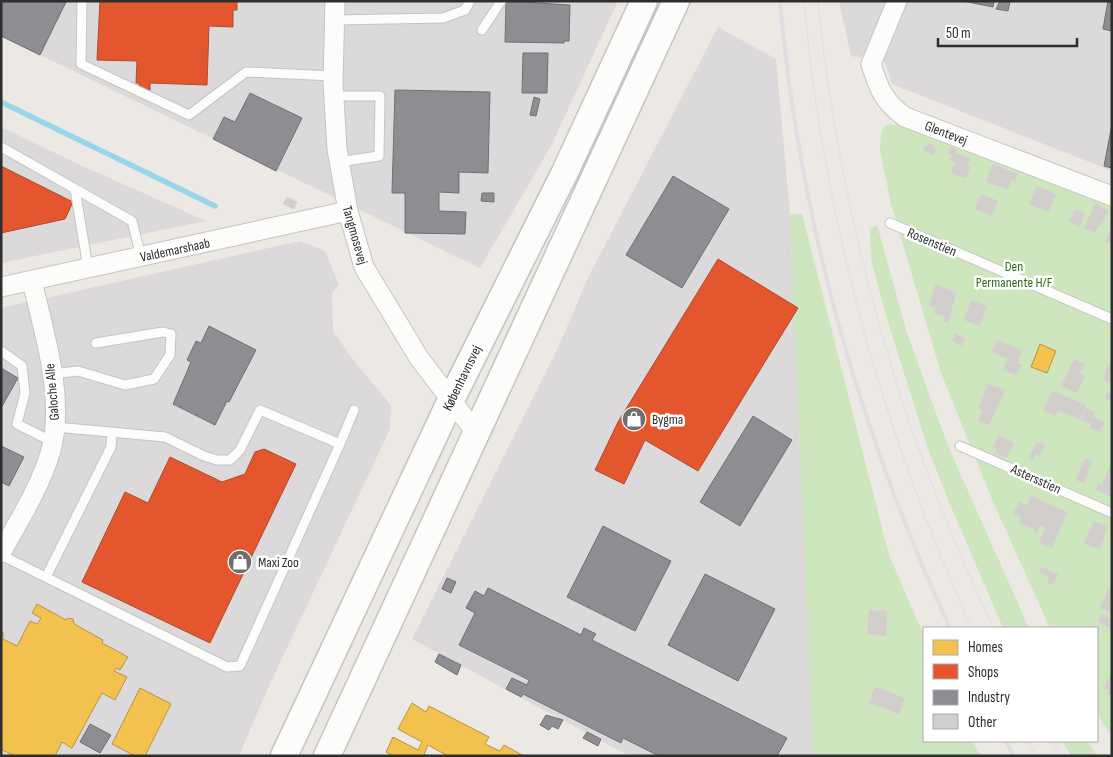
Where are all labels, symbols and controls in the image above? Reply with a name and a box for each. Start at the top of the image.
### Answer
scale bar [938,15,1077,47]
text: 50 m [946,24,971,43]
street label: Glentevej [922,117,970,149]
street label: Tangmosevej [338,204,372,266]
street label: Rosenstien [905,224,959,260]
street label: Valdemarshaab [138,234,212,266]
park label: Den Permanente H/F [976,258,1053,291]
street label: Københavnsvej [439,343,485,413]
street label: Galoche Alle [41,363,63,421]
shop icon: Bygma [621,406,647,432]
place label: Bygma [652,411,683,428]
street label: Astersstien [1007,460,1064,498]
shop icon: Maxi Zoo [227,549,253,575]
place label: Maxi Zoo [258,554,299,571]
legend [923,627,1098,742]
text: Homes [968,638,1003,657]
text: Shops [968,663,999,682]
text: Industry [968,688,1010,707]
text: Other [968,713,997,732]

